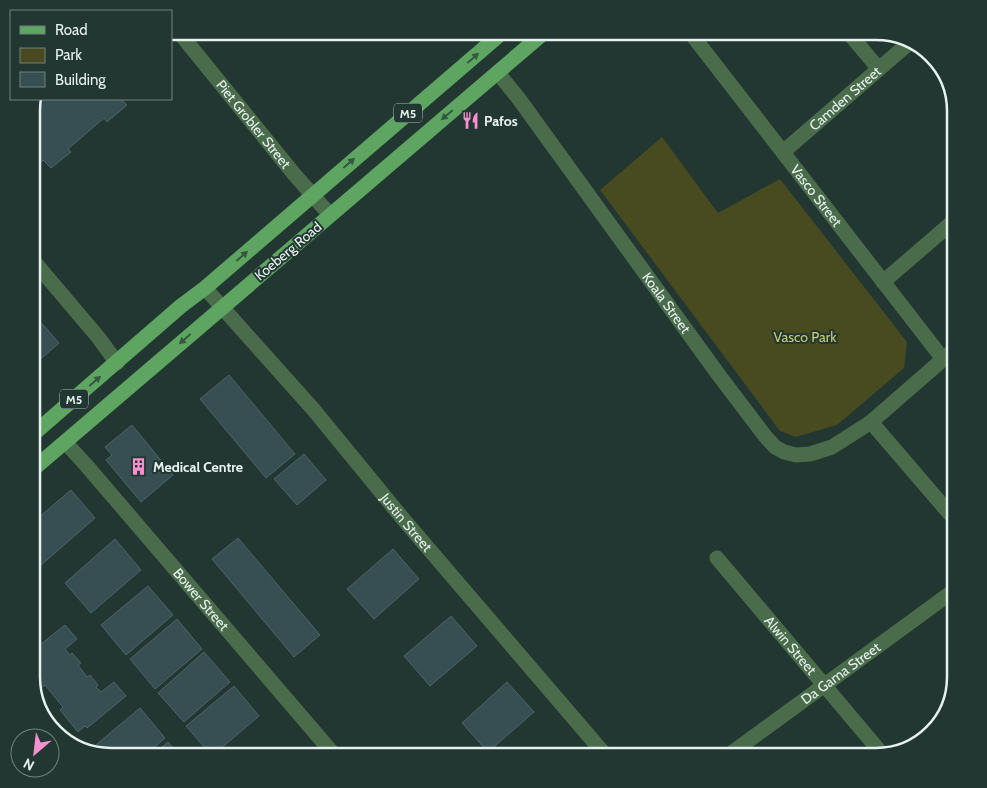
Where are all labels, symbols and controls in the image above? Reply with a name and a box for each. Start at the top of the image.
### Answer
legend [10,10,172,100]
text: Road [55,21,88,39]
text: Park [55,46,82,64]
one-way arrow [466,52,479,63]
street label: Camden Street [805,62,885,134]
text: Building [55,71,106,89]
street label: Piet Grobler Street [212,76,295,172]
road number: M5 [394,104,422,122]
one-way arrow [441,110,454,121]
restaurant icon: Pafos [460,111,480,131]
place label: Pafos [484,112,518,130]
one-way arrow [343,158,356,169]
street label: Vasco Street [787,161,846,230]
street label: Koeberg Road [251,218,325,284]
one-way arrow [235,250,247,262]
street label: Koala Street [638,269,695,337]
park label: Vasco Park [774,328,837,346]
one-way arrow [180,333,192,345]
one-way arrow [88,376,101,387]
road number: M5 [60,389,88,408]
building icon: Medical Centre [129,457,149,477]
place label: Medical Centre [153,458,243,476]
street label: Justin Street [376,489,436,556]
street label: Bower Street [169,564,233,635]
street label: Alwin Street [760,612,821,679]
street label: Da Gama Street [797,638,884,708]
north arrow [10,728,60,778]
text: N [20,754,37,775]

